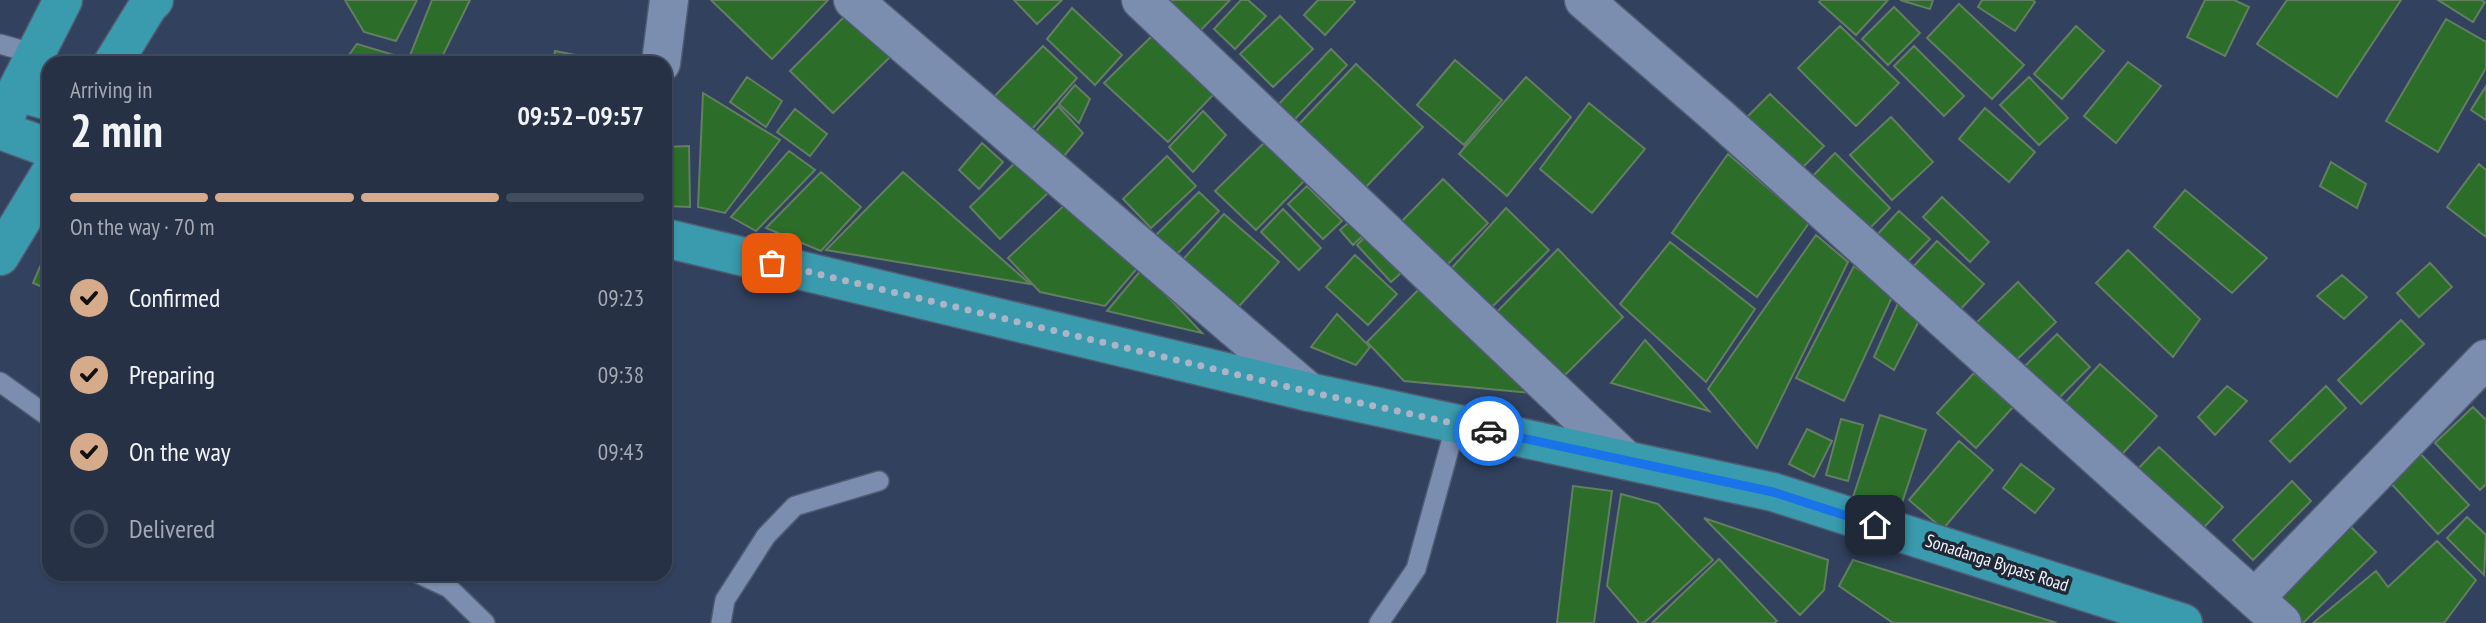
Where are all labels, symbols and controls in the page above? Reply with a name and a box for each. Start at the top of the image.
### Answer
text: Arriving in [70,75,152,104]
text: 09:52–09:57 [517,99,644,132]
text: 2 min [70,100,163,160]
text: On the way · 70 m [70,212,214,241]
pin [742,233,802,293]
icon: bag [753,244,791,282]
icon: check [70,279,108,317]
text: Confirmed [129,281,220,314]
text: 09:23 [598,283,644,312]
icon: check [70,356,108,394]
text: Preparing [129,358,215,391]
text: 09:38 [598,360,644,389]
courier [1454,396,1524,466]
icon: car [1470,412,1508,450]
icon: check [70,433,108,471]
text: On the way [129,435,231,468]
text: 09:43 [598,437,644,466]
pin [1845,495,1905,555]
icon: home [1856,506,1894,544]
text: Delivered [129,512,215,545]
street label: Sonadanga Bypass Road [1923,529,2072,597]

